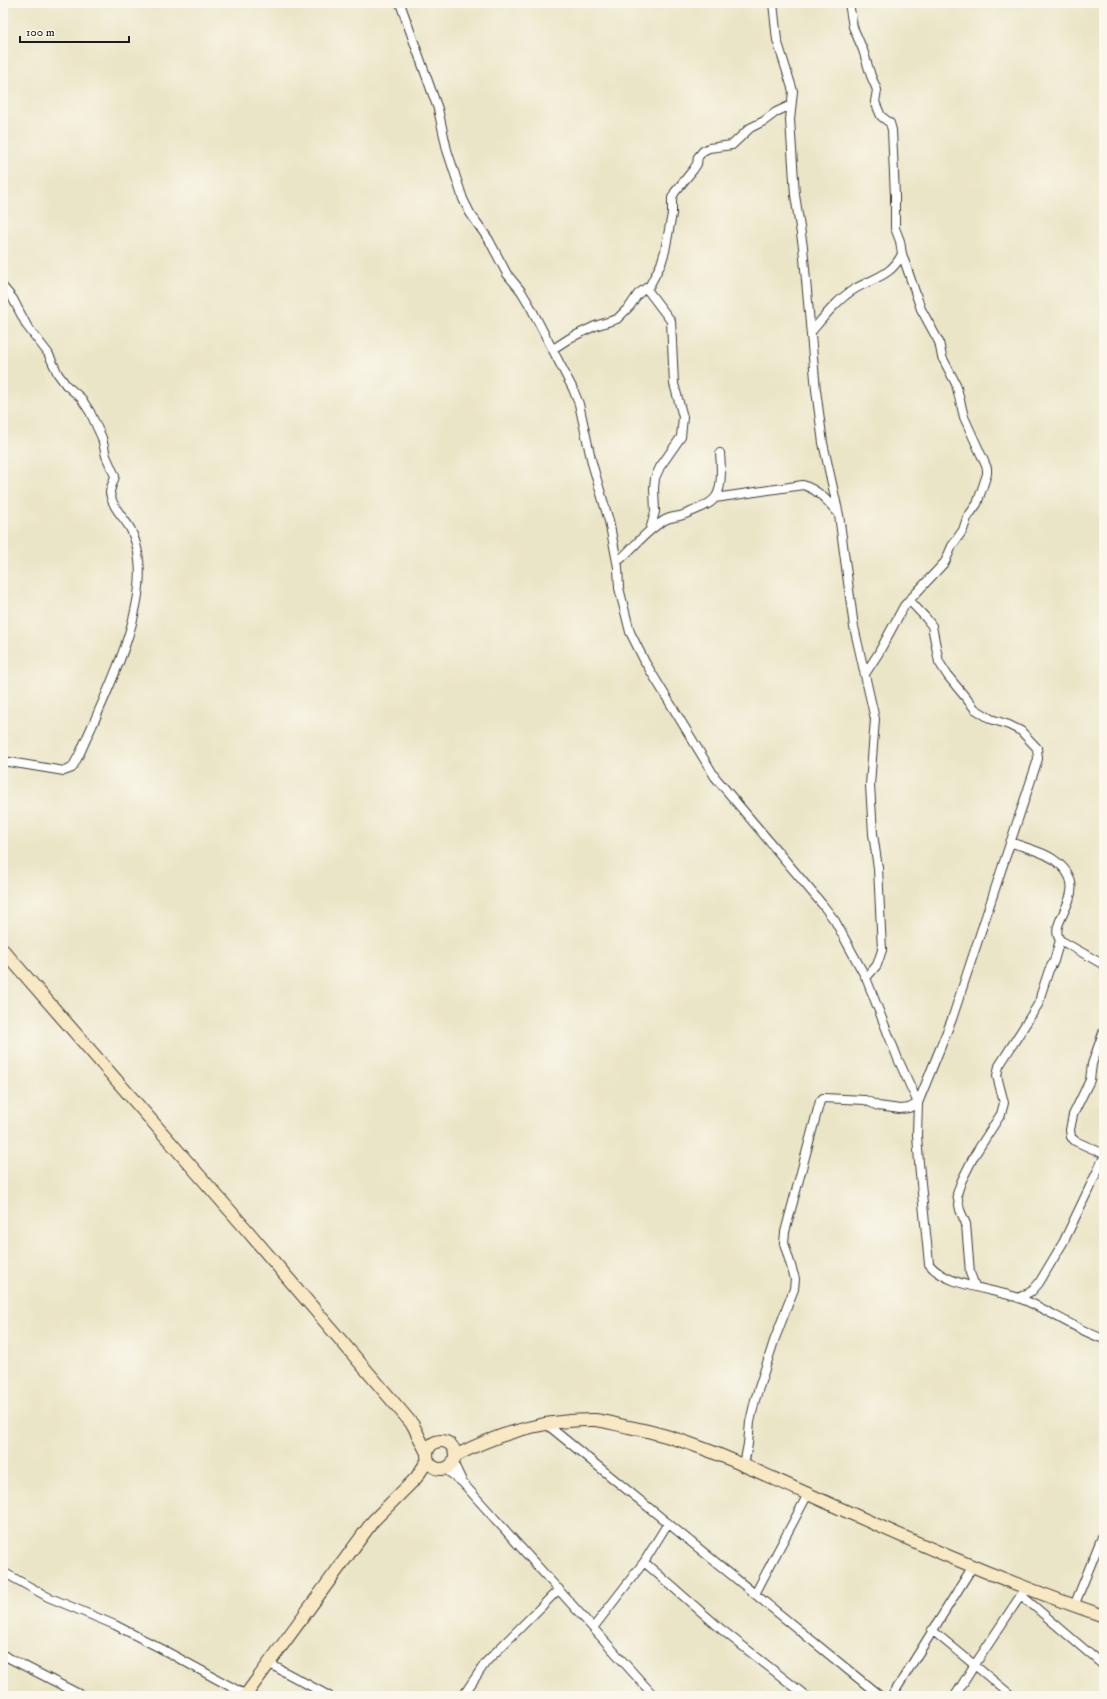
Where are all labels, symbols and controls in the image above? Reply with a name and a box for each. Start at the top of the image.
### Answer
scale bar [20,18,129,44]
text: 100 m [26,25,55,40]

